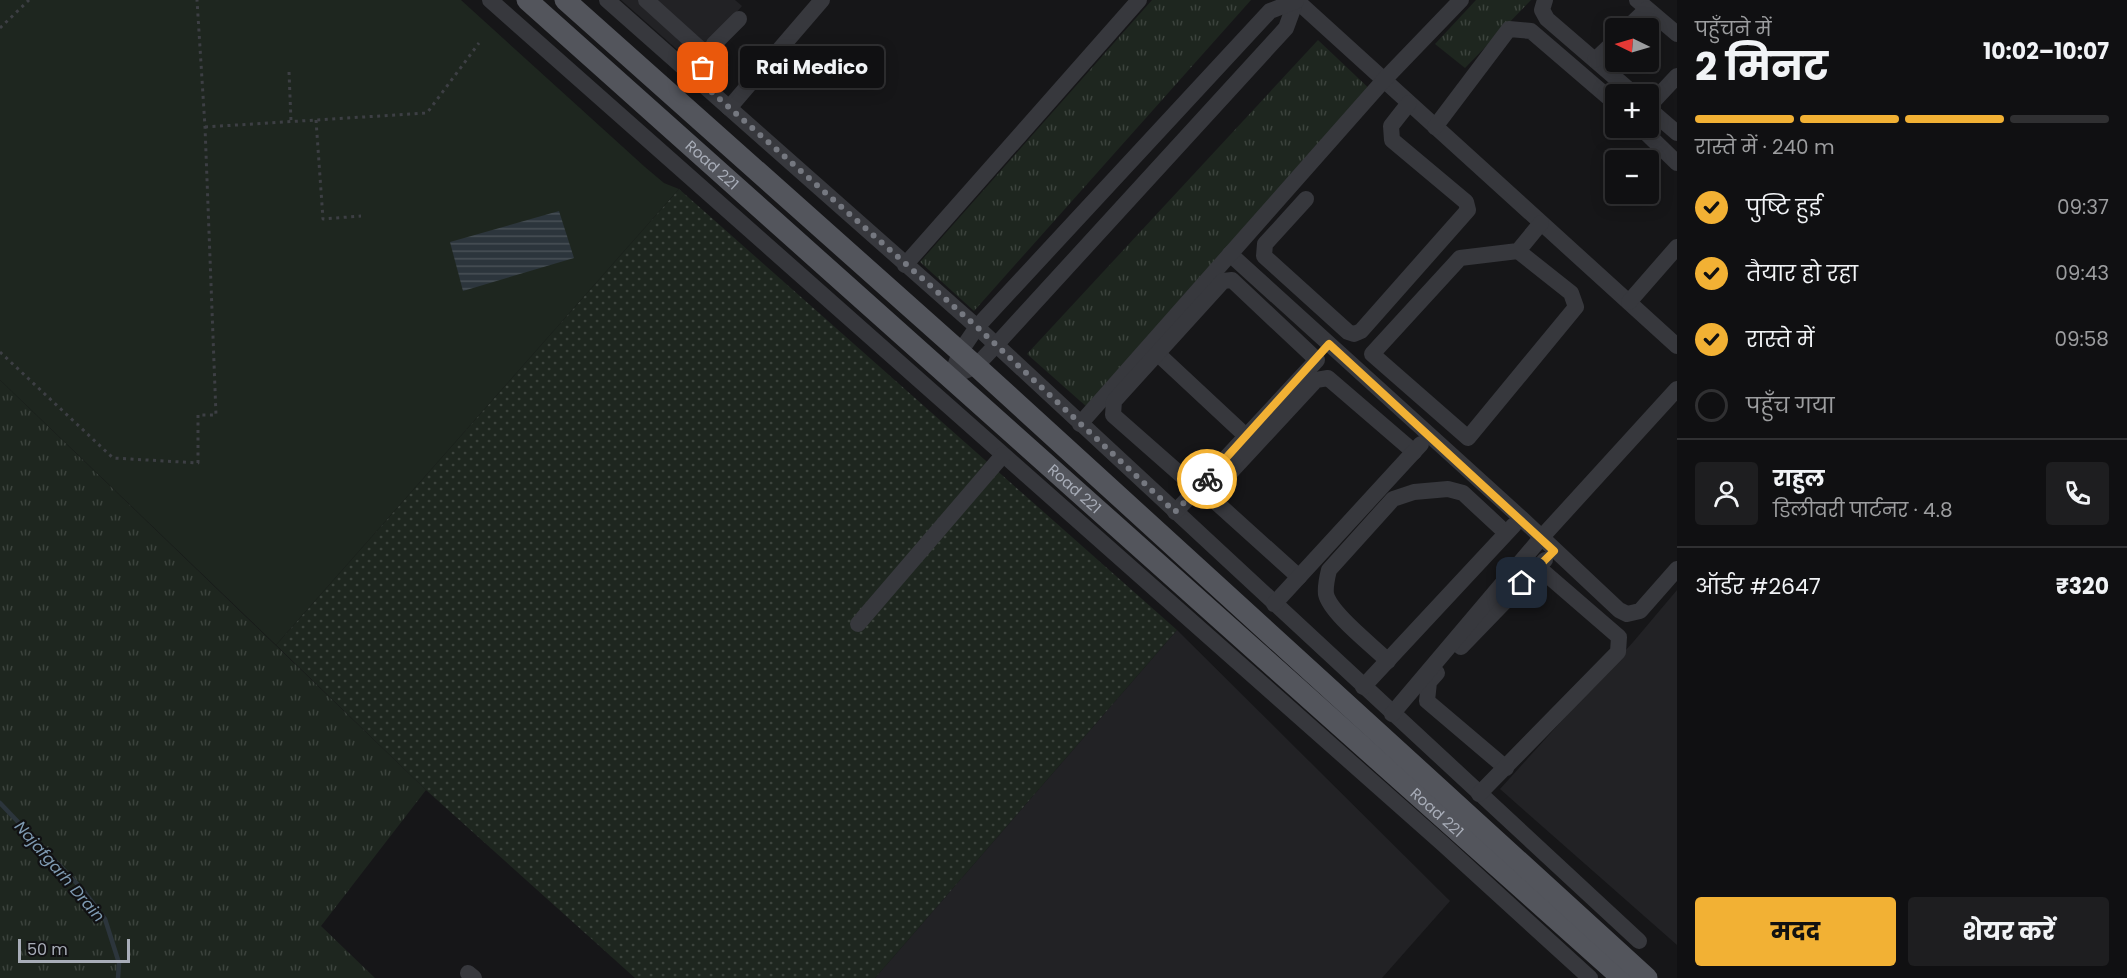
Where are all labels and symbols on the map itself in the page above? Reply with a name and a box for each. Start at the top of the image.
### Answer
north arrow [1605,18,1659,72]
pin [677,42,728,93]
callout: Rai Medico [739,47,883,89]
street label: Road 221 [681,135,744,194]
courier [1177,449,1237,509]
street label: Road 221 [1043,459,1106,518]
pin [1496,557,1547,608]
street label: Road 221 [1406,783,1469,842]
water label: Najafgarh Drain [9,816,110,927]
scale bar [18,936,130,964]

